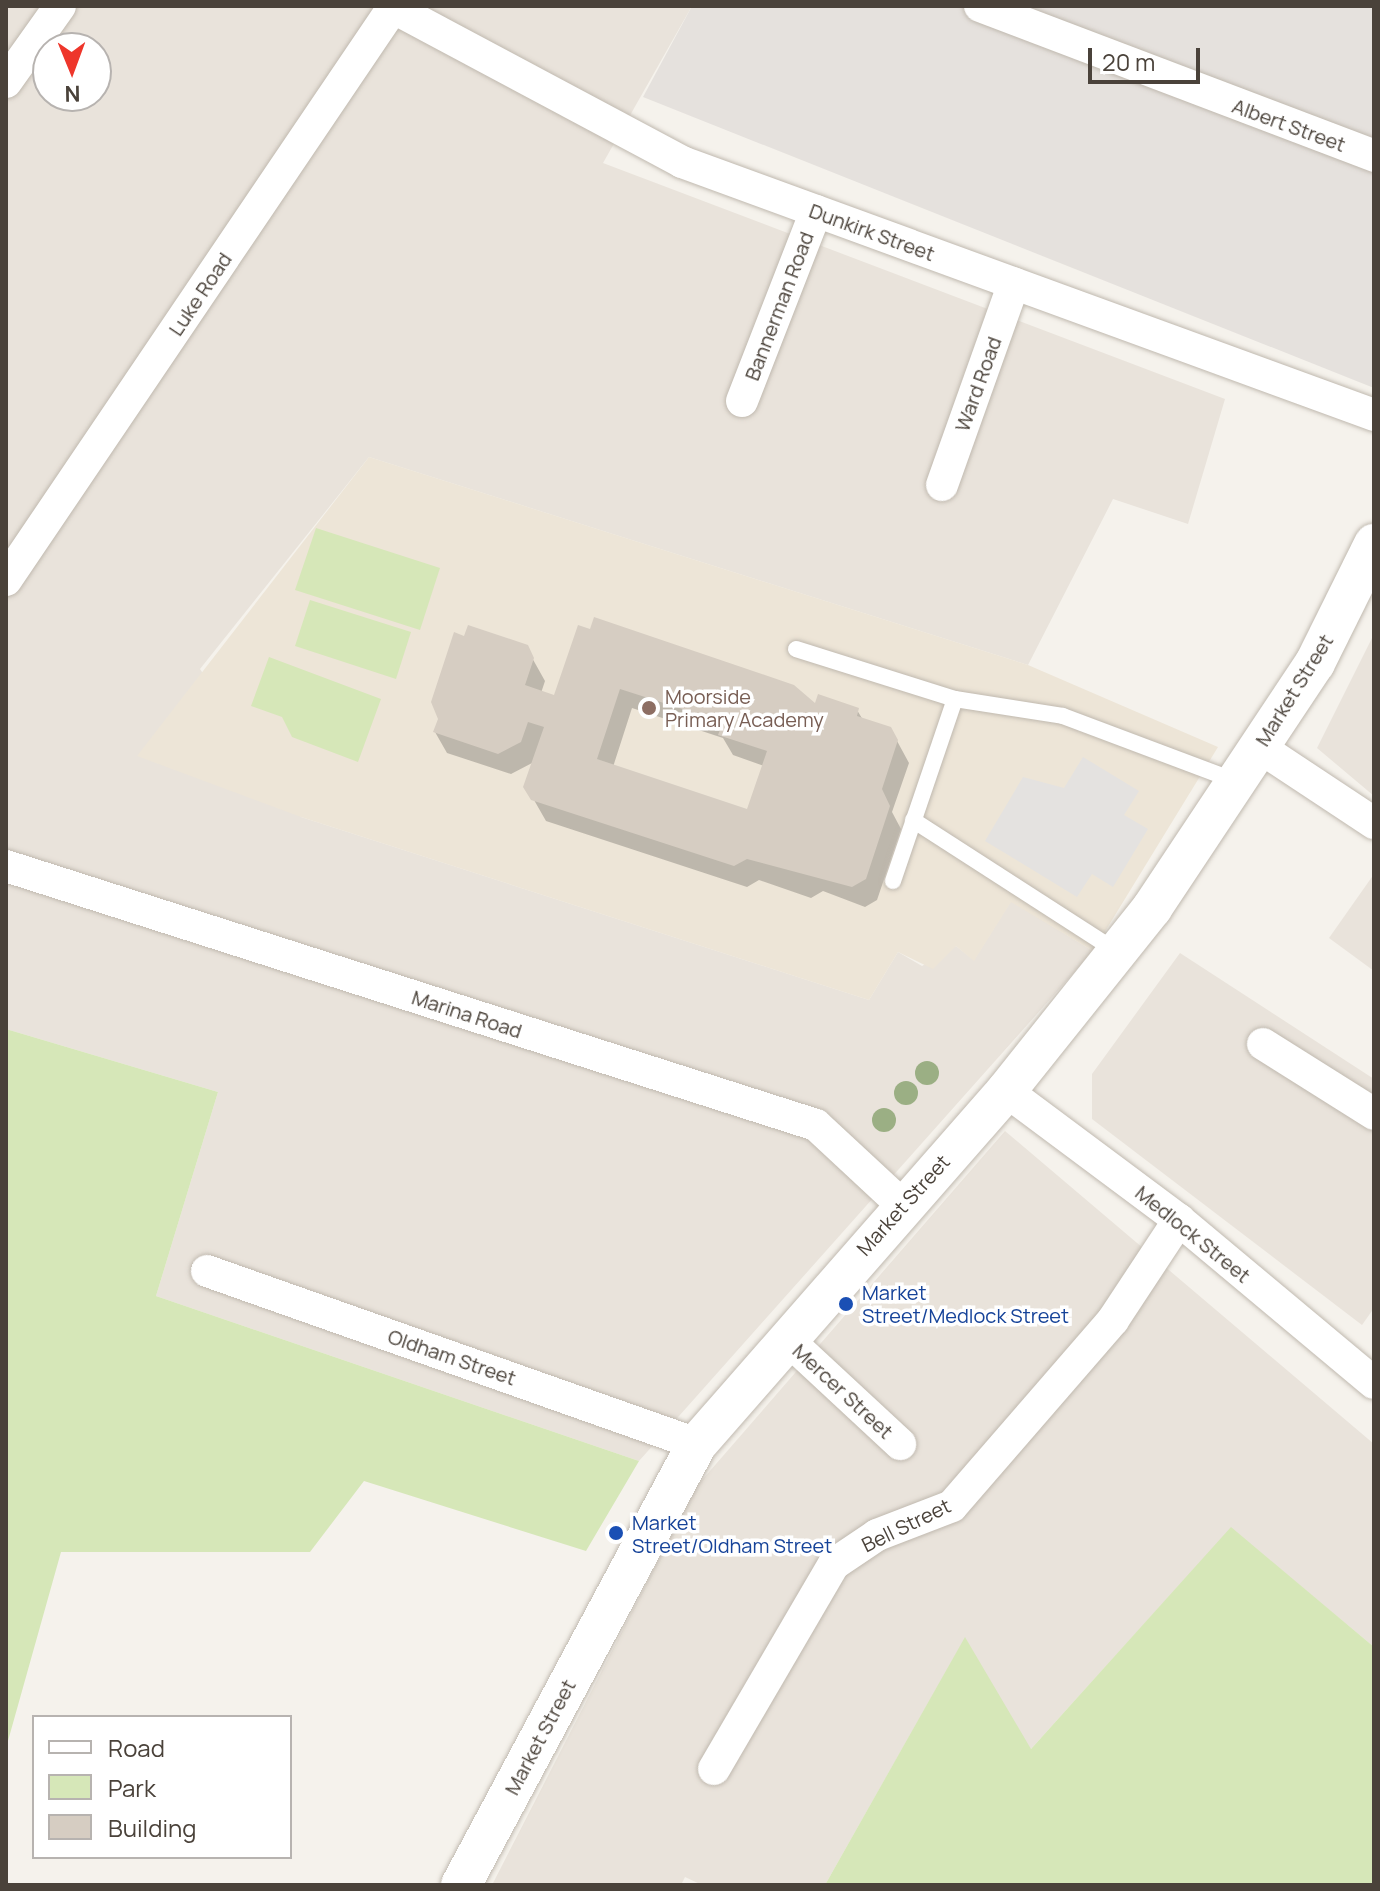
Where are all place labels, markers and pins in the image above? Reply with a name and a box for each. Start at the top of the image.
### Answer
place label: Moorside Primary Academy [665,684,824,731]
marker: Moorside Primary Academy [640,699,658,717]
place label: Market Street/Medlock Street [862,1280,1069,1327]
marker: Market Street/Medlock Street [837,1295,855,1313]
place label: Market Street/Oldham Street [632,1510,832,1557]
marker: Market Street/Oldham Street [607,1524,625,1542]

